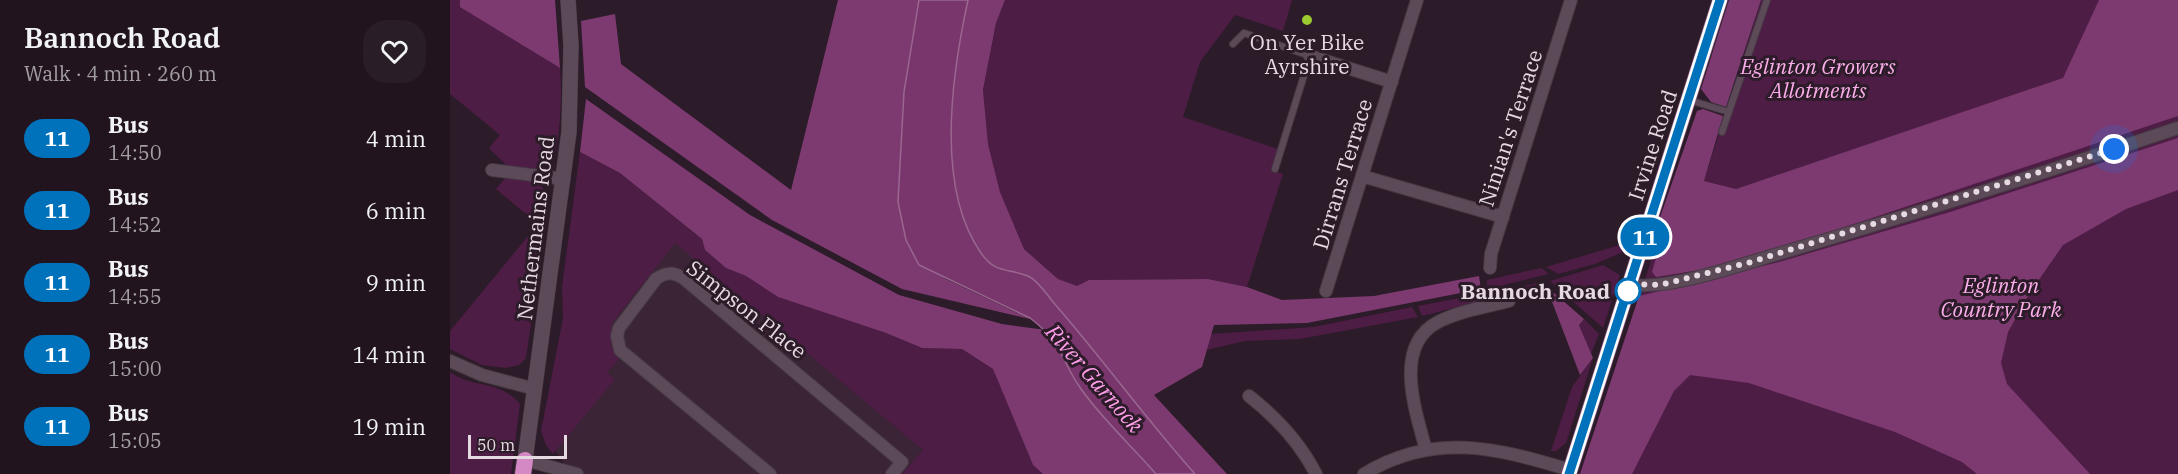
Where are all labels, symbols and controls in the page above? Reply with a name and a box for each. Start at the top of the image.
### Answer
marker: On Yer Bike Ayrshire [1300,13,1314,27]
text: Bannoch Road [24,19,220,56]
button: heart [363,20,426,83]
place label: On Yer Bike Ayrshire [1250,28,1364,80]
street label: Ninian's Terrace [1471,46,1549,210]
park label: Eglinton Growers Allotments [1740,52,1896,104]
text: Walk · 4 min · 260 m [24,60,217,87]
street label: Irvine Road [1621,86,1683,204]
street label: Dirrans Terrace [1306,95,1378,253]
text: Bus [108,110,149,139]
text: 11 [44,124,70,152]
text: 4 min [366,124,426,153]
street label: Nethermains Road [510,134,560,322]
your location [2099,134,2129,164]
text: 14:50 [108,139,162,166]
text: Bus [108,182,149,211]
text: 11 [44,196,70,224]
text: 6 min [366,196,426,225]
text: 14:52 [108,211,162,238]
line badge: 11 [1618,218,1672,256]
text: 11 [1632,223,1658,251]
street label: Simpson Place [681,253,813,365]
text: Bus [108,254,149,283]
text: 11 [44,268,70,296]
text: 9 min [366,268,426,297]
park label: Eglinton Country Park [1940,271,2062,323]
place label: Bannoch Road [1461,277,1610,305]
marker: Bannoch Road [1615,278,1641,304]
text: 14:55 [108,283,162,310]
water label: River Garnock [1039,317,1151,439]
text: Bus [108,326,149,355]
text: 11 [44,340,70,368]
text: 14 min [353,340,426,369]
text: 15:00 [108,355,162,382]
text: Bus [108,398,149,427]
text: 11 [44,412,70,440]
text: 19 min [353,412,426,441]
text: 15:05 [108,427,162,454]
scale bar [468,432,567,460]
text: 50 m [477,435,515,455]

